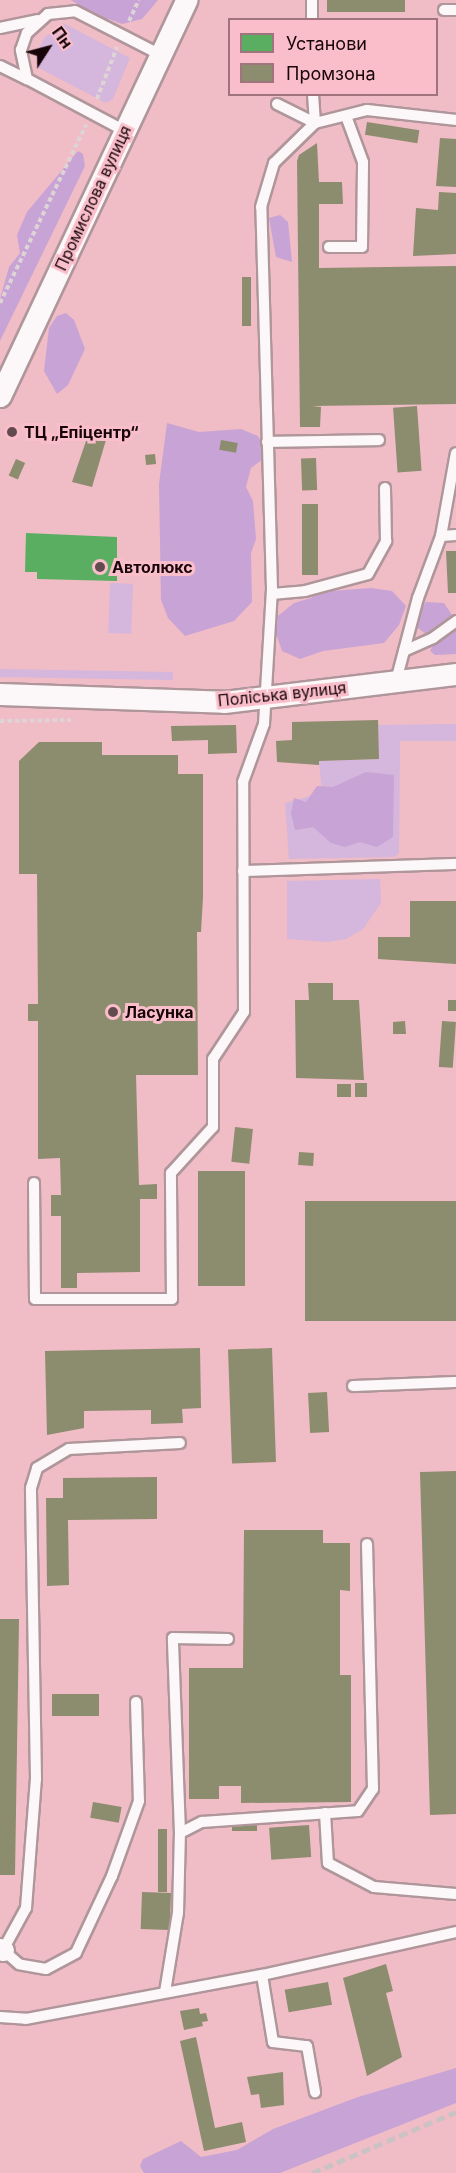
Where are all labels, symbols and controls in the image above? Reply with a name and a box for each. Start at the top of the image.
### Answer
north arrow [18,18,78,78]
legend [228,18,438,96]
text: Пн [48,23,77,52]
text: Установи [286,33,367,54]
text: Промзона [286,63,376,84]
street label: Промислова вулиця [51,122,135,274]
place label: ТЦ „Епіцентр“ [24,422,139,442]
marker: ТЦ „Епіцентр“ [5,425,19,439]
place label: Автолюкс [112,557,193,577]
marker: Автолюкс [93,560,107,574]
street label: Поліська вулиця [217,678,347,710]
place label: Ласунка [125,1002,194,1022]
marker: Ласунка [106,1005,120,1019]

